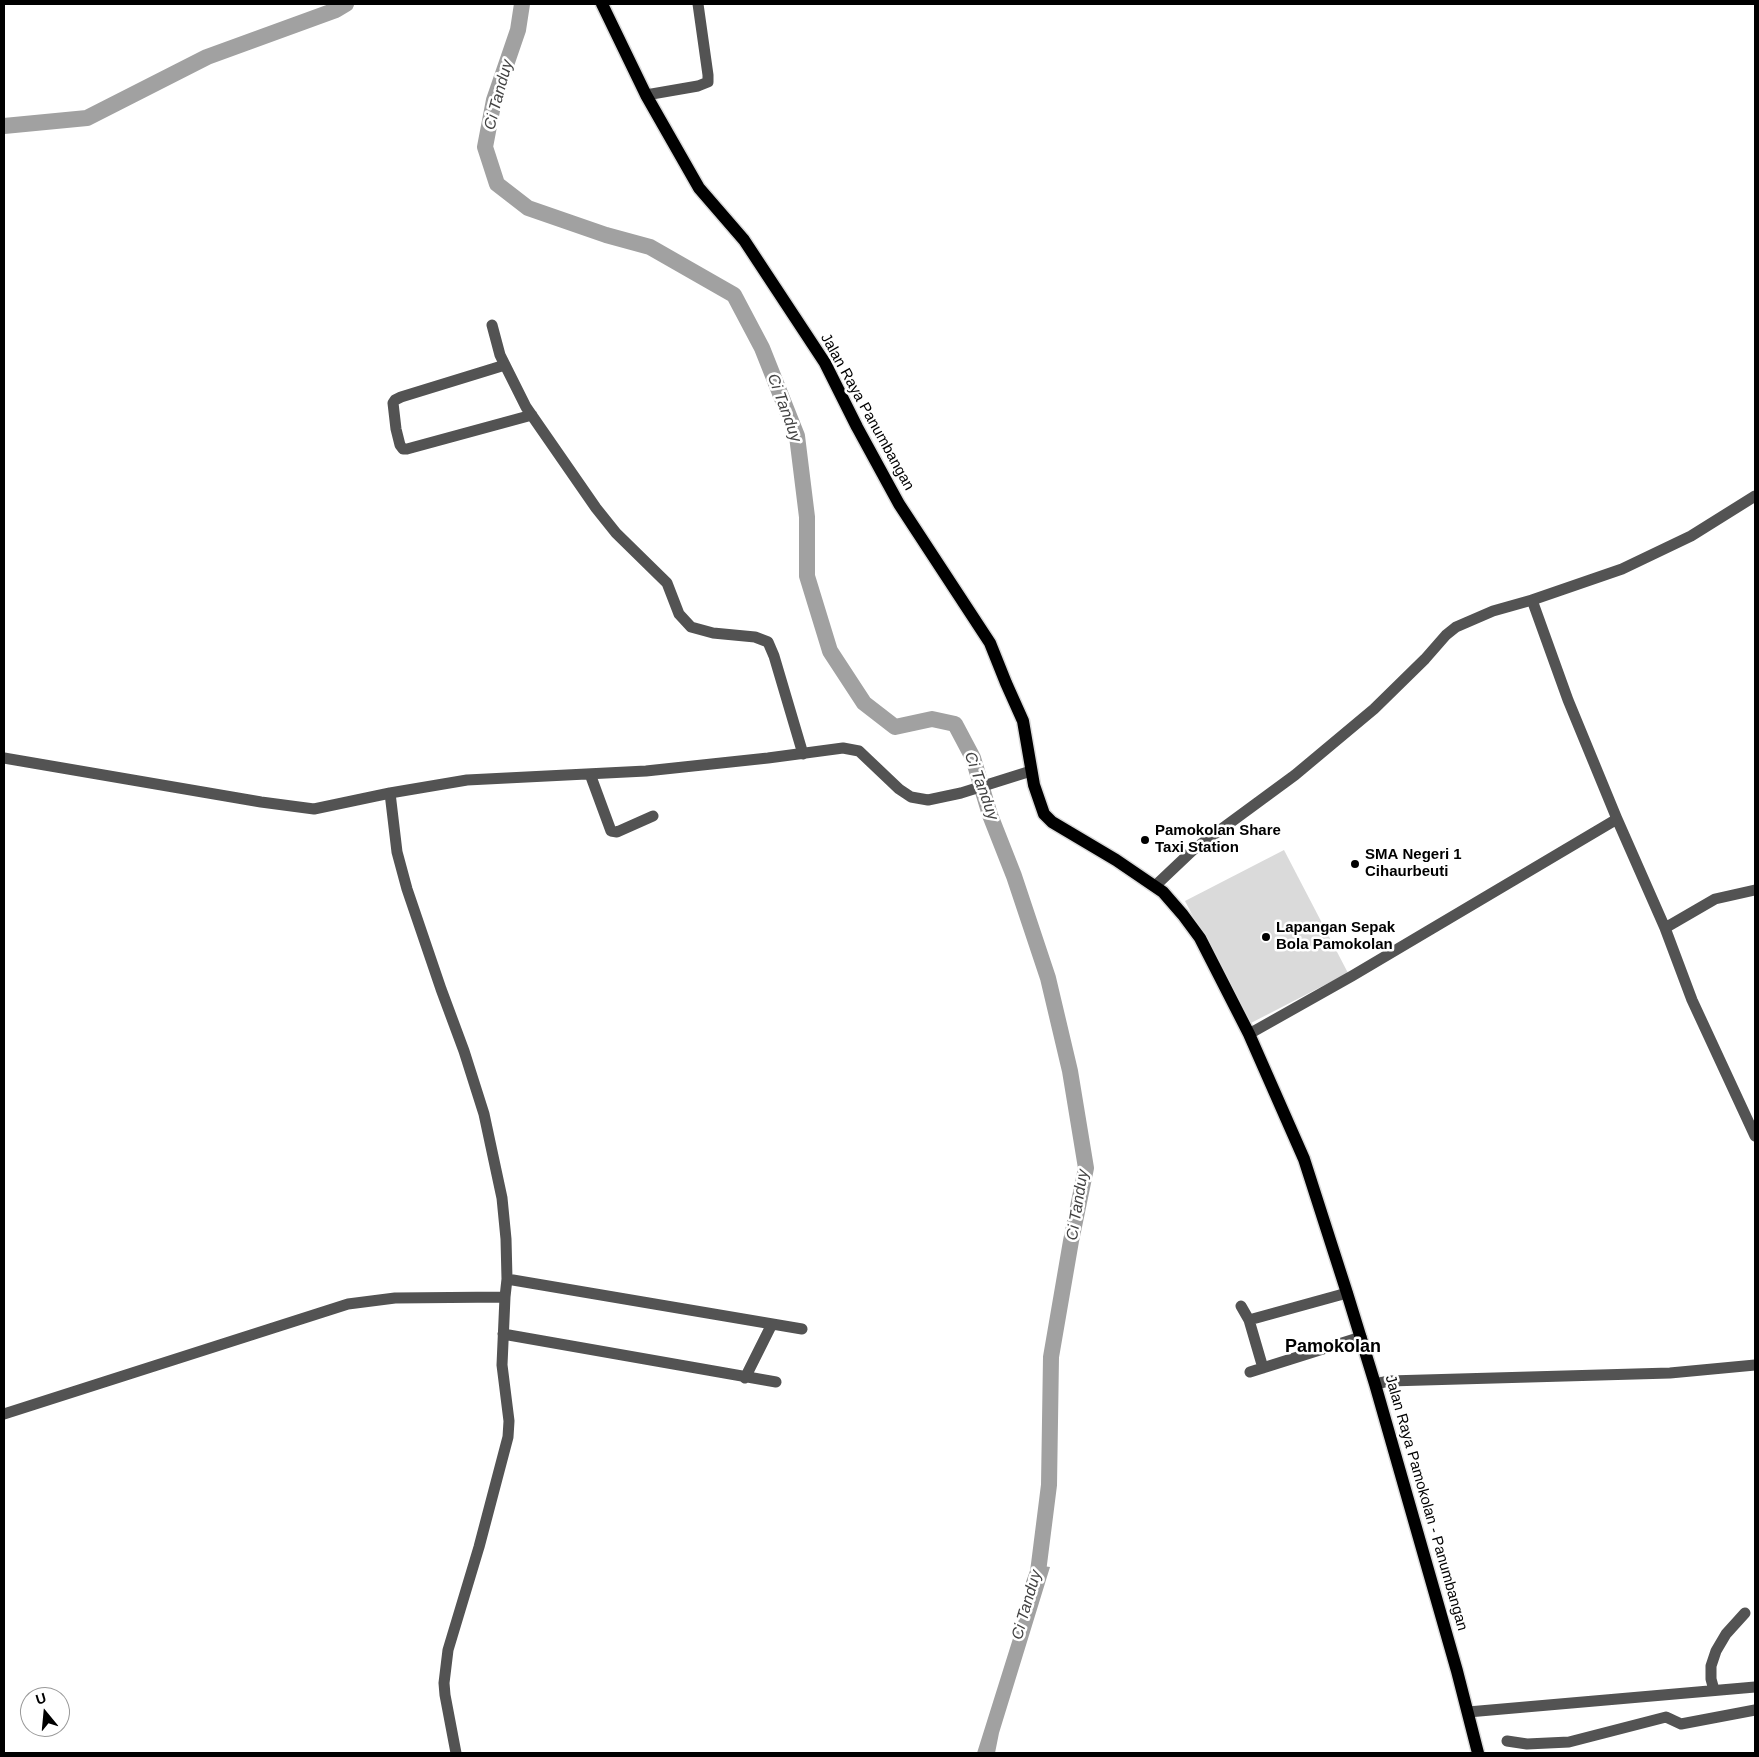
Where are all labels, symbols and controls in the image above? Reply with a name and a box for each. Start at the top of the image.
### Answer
water label: Ci Tanduy [480,58,518,132]
street label: Jalan Raya Panumbangan [816,330,918,494]
water label: Ci Tanduy [763,371,805,445]
water label: Ci Tanduy [960,749,1002,823]
place label: Pamokolan Share Taxi Station [1155,822,1281,857]
marker: Pamokolan Share Taxi Station [1139,834,1151,846]
place label: SMA Negeri 1 Cihaurbeuti [1365,846,1462,881]
marker: SMA Negeri 1 Cihaurbeuti [1349,858,1361,870]
place label: Lapangan Sepak Bola Pamokolan [1276,919,1395,954]
marker: Lapangan Sepak Bola Pamokolan [1260,931,1272,943]
water label: Ci Tanduy [1063,1168,1093,1242]
district label: Pamokolan [1285,1336,1381,1358]
street label: Jalan Raya Pamokolan - Panumbangan [1381,1373,1471,1633]
water label: Ci Tanduy [1008,1568,1046,1642]
north arrow [20,1687,70,1737]
text: U [34,1689,48,1708]

